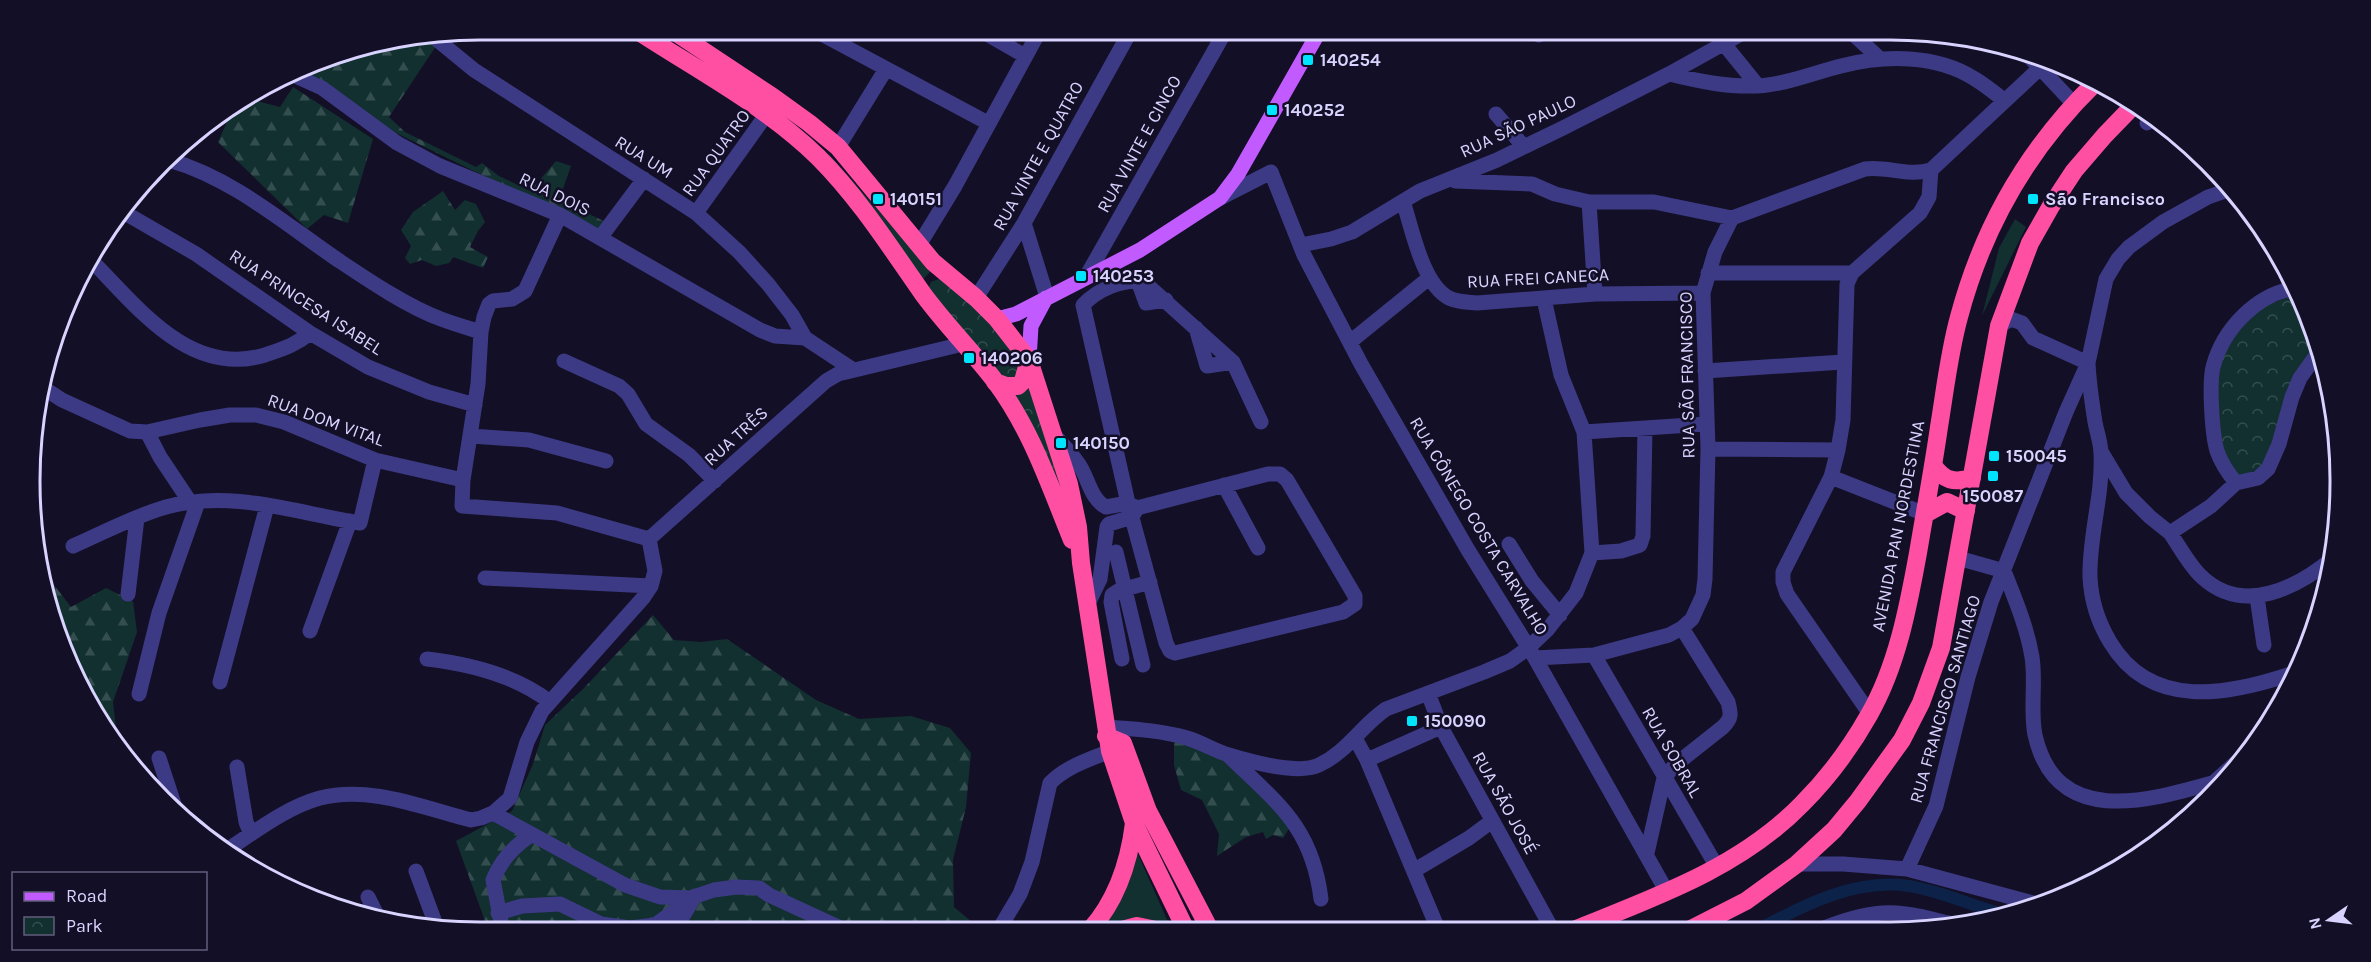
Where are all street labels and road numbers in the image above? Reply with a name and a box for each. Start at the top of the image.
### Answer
street label: RUA VINTE E CINCO [1092,71,1186,217]
street label: RUA VINTE E QUATRO [988,77,1088,235]
street label: RUA SÃO PAULO [1456,89,1580,163]
street label: RUA QUATRO [677,105,755,201]
street label: RUA UM [611,131,677,183]
street label: RUA DOIS [516,167,594,221]
street label: RUA PRINCESA ISABEL [225,244,387,360]
street label: RUA FREI CANECA [1466,263,1610,293]
street label: RUA SÃO FRANCISCO [1675,291,1699,459]
street label: RUA DOM VITAL [265,389,388,452]
street label: RUA TRÊS [699,402,773,470]
street label: RUA CÔNEGO COSTA CARVALHO [1405,413,1553,639]
street label: AVENIDA PAN NORDESTINA [1867,419,1929,633]
street label: RUA FRANCISCO SANTIAGO [1905,592,1985,806]
street label: RUA SOBRAL [1637,703,1707,802]
street label: RUA SÃO JOSÉ [1468,747,1543,858]

